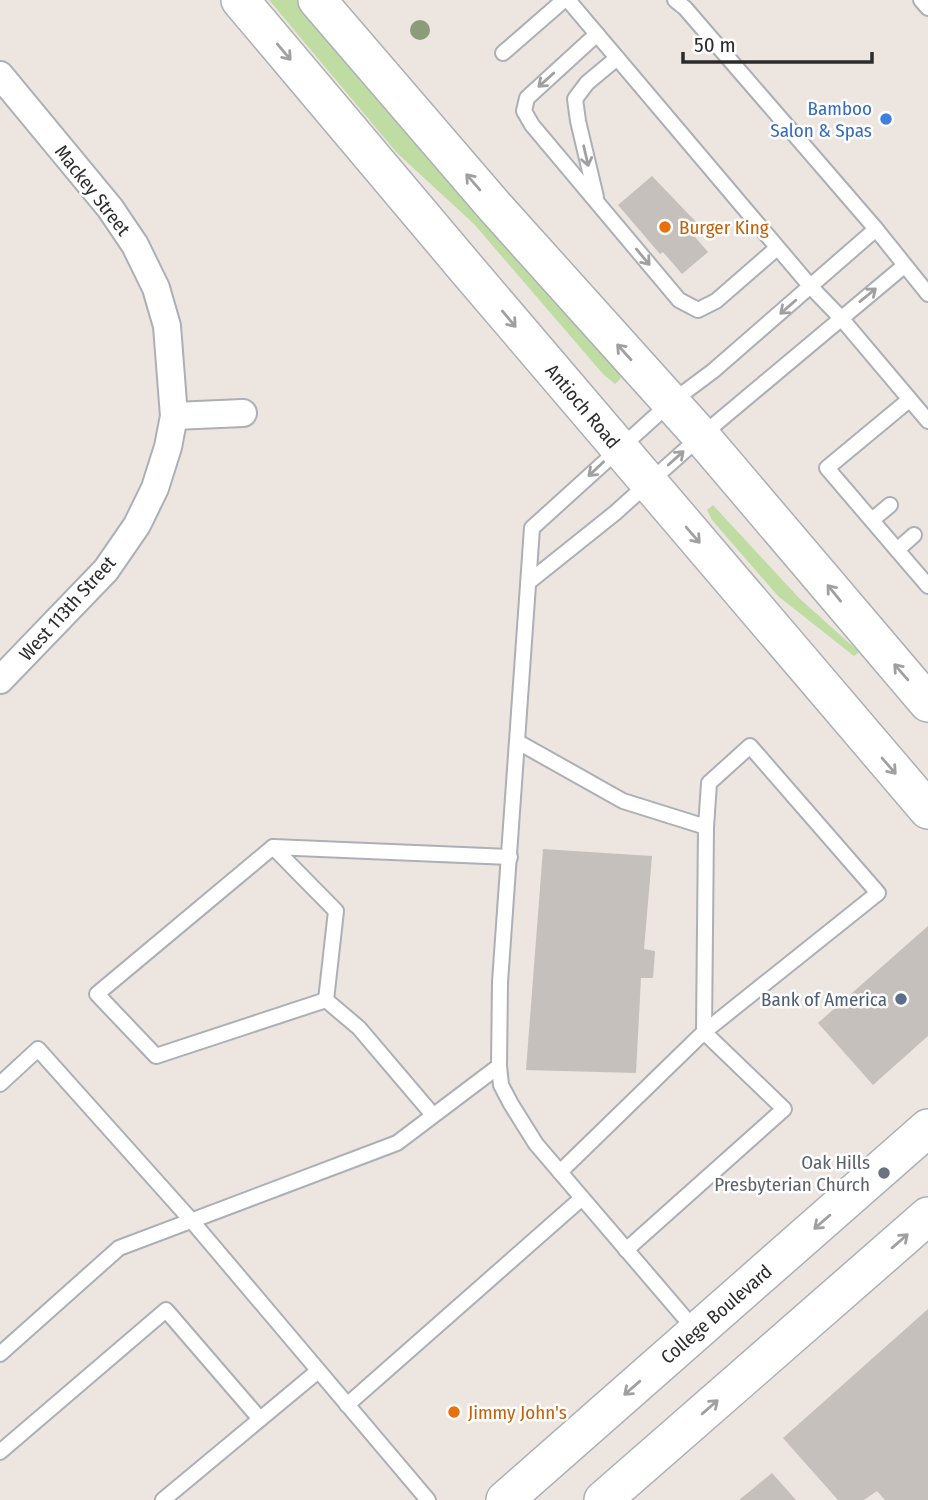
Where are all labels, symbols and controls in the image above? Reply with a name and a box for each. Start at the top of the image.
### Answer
scale bar [683,21,872,65]
text: 50 m [694,32,736,58]
one-way arrow [276,43,292,61]
one-way arrow [537,72,555,88]
place label: Bamboo Salon & Spas [770,97,872,142]
marker: Bamboo Salon & Spas [878,111,894,127]
street label: Mackey Street [50,140,136,241]
one-way arrow [580,144,593,167]
one-way arrow [465,173,481,191]
place label: Burger King [679,216,769,239]
marker: Burger King [657,219,673,235]
one-way arrow [635,247,651,265]
one-way arrow [859,287,877,303]
one-way arrow [779,299,797,315]
one-way arrow [501,310,517,328]
one-way arrow [616,343,632,361]
street label: Antioch Road [541,359,625,453]
one-way arrow [667,450,684,467]
one-way arrow [588,461,605,478]
one-way arrow [685,526,701,544]
street label: West 113th Street [14,551,121,665]
one-way arrow [827,584,842,602]
one-way arrow [893,663,909,681]
one-way arrow [881,756,897,774]
place label: Bank of America [761,988,887,1011]
marker: Bank of America [893,991,909,1007]
place label: Oak Hills Presbyterian Church [714,1151,870,1196]
marker: Oak Hills Presbyterian Church [876,1165,892,1181]
one-way arrow [813,1214,831,1230]
one-way arrow [890,1233,908,1249]
street label: College Boulevard [656,1260,776,1369]
one-way arrow [623,1380,641,1396]
one-way arrow [701,1399,719,1415]
place label: Jimmy John's [468,1401,567,1424]
marker: Jimmy John's [446,1404,462,1420]

